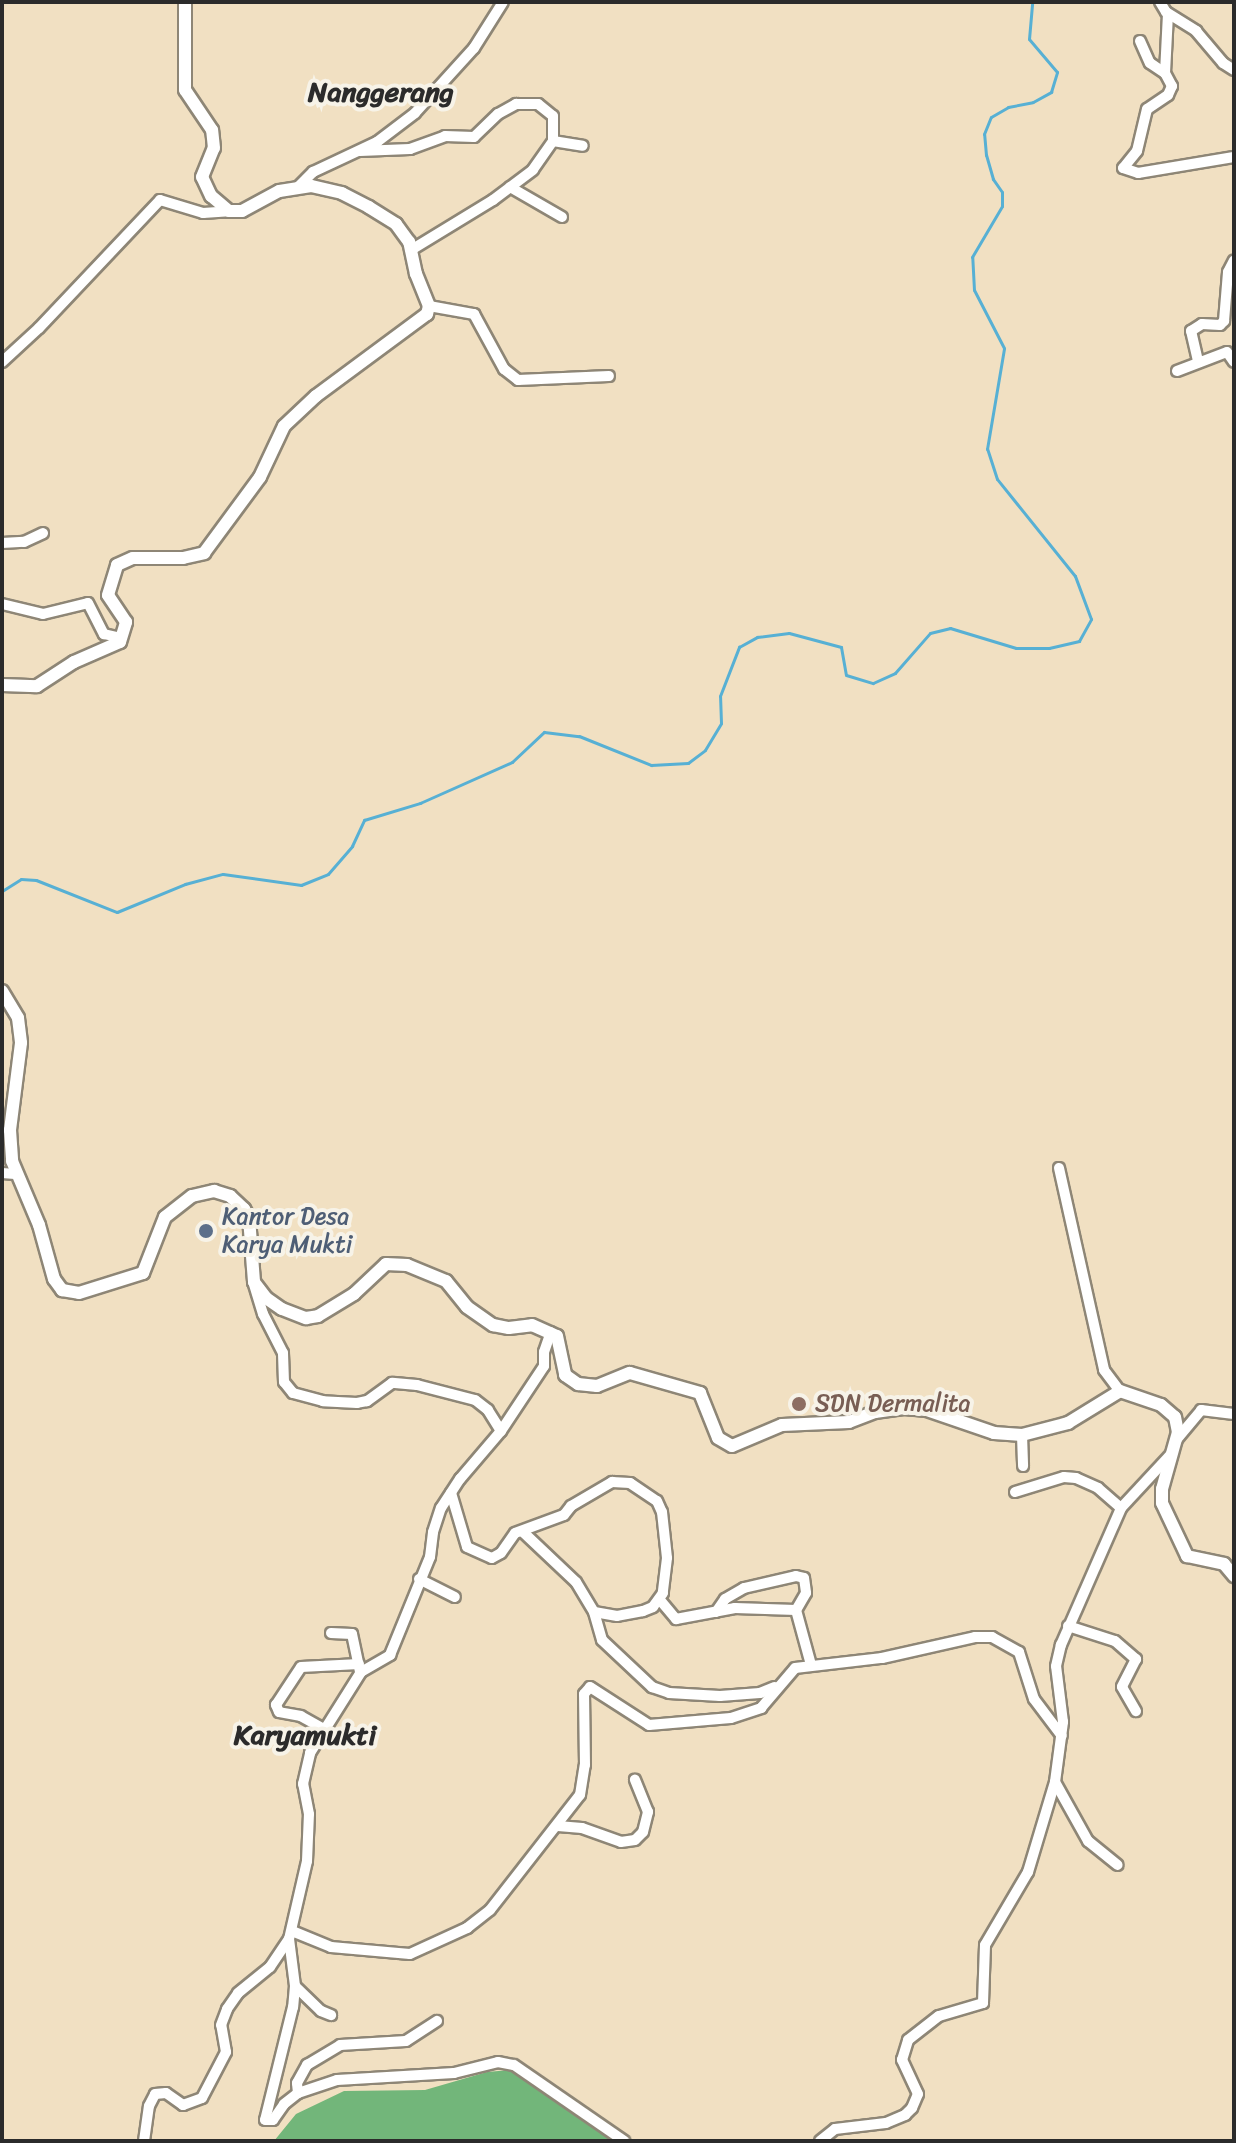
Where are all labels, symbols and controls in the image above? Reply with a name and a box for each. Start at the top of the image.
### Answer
district label: Nanggerang [308,75,454,109]
place label: Kantor Desa Karya Mukti [222,1203,352,1259]
marker: Kantor Desa Karya Mukti [197,1222,215,1240]
place label: SDN Dermalita [815,1390,971,1418]
marker: SDN Dermalita [790,1395,808,1413]
district label: Karyamukti [234,1718,376,1752]

